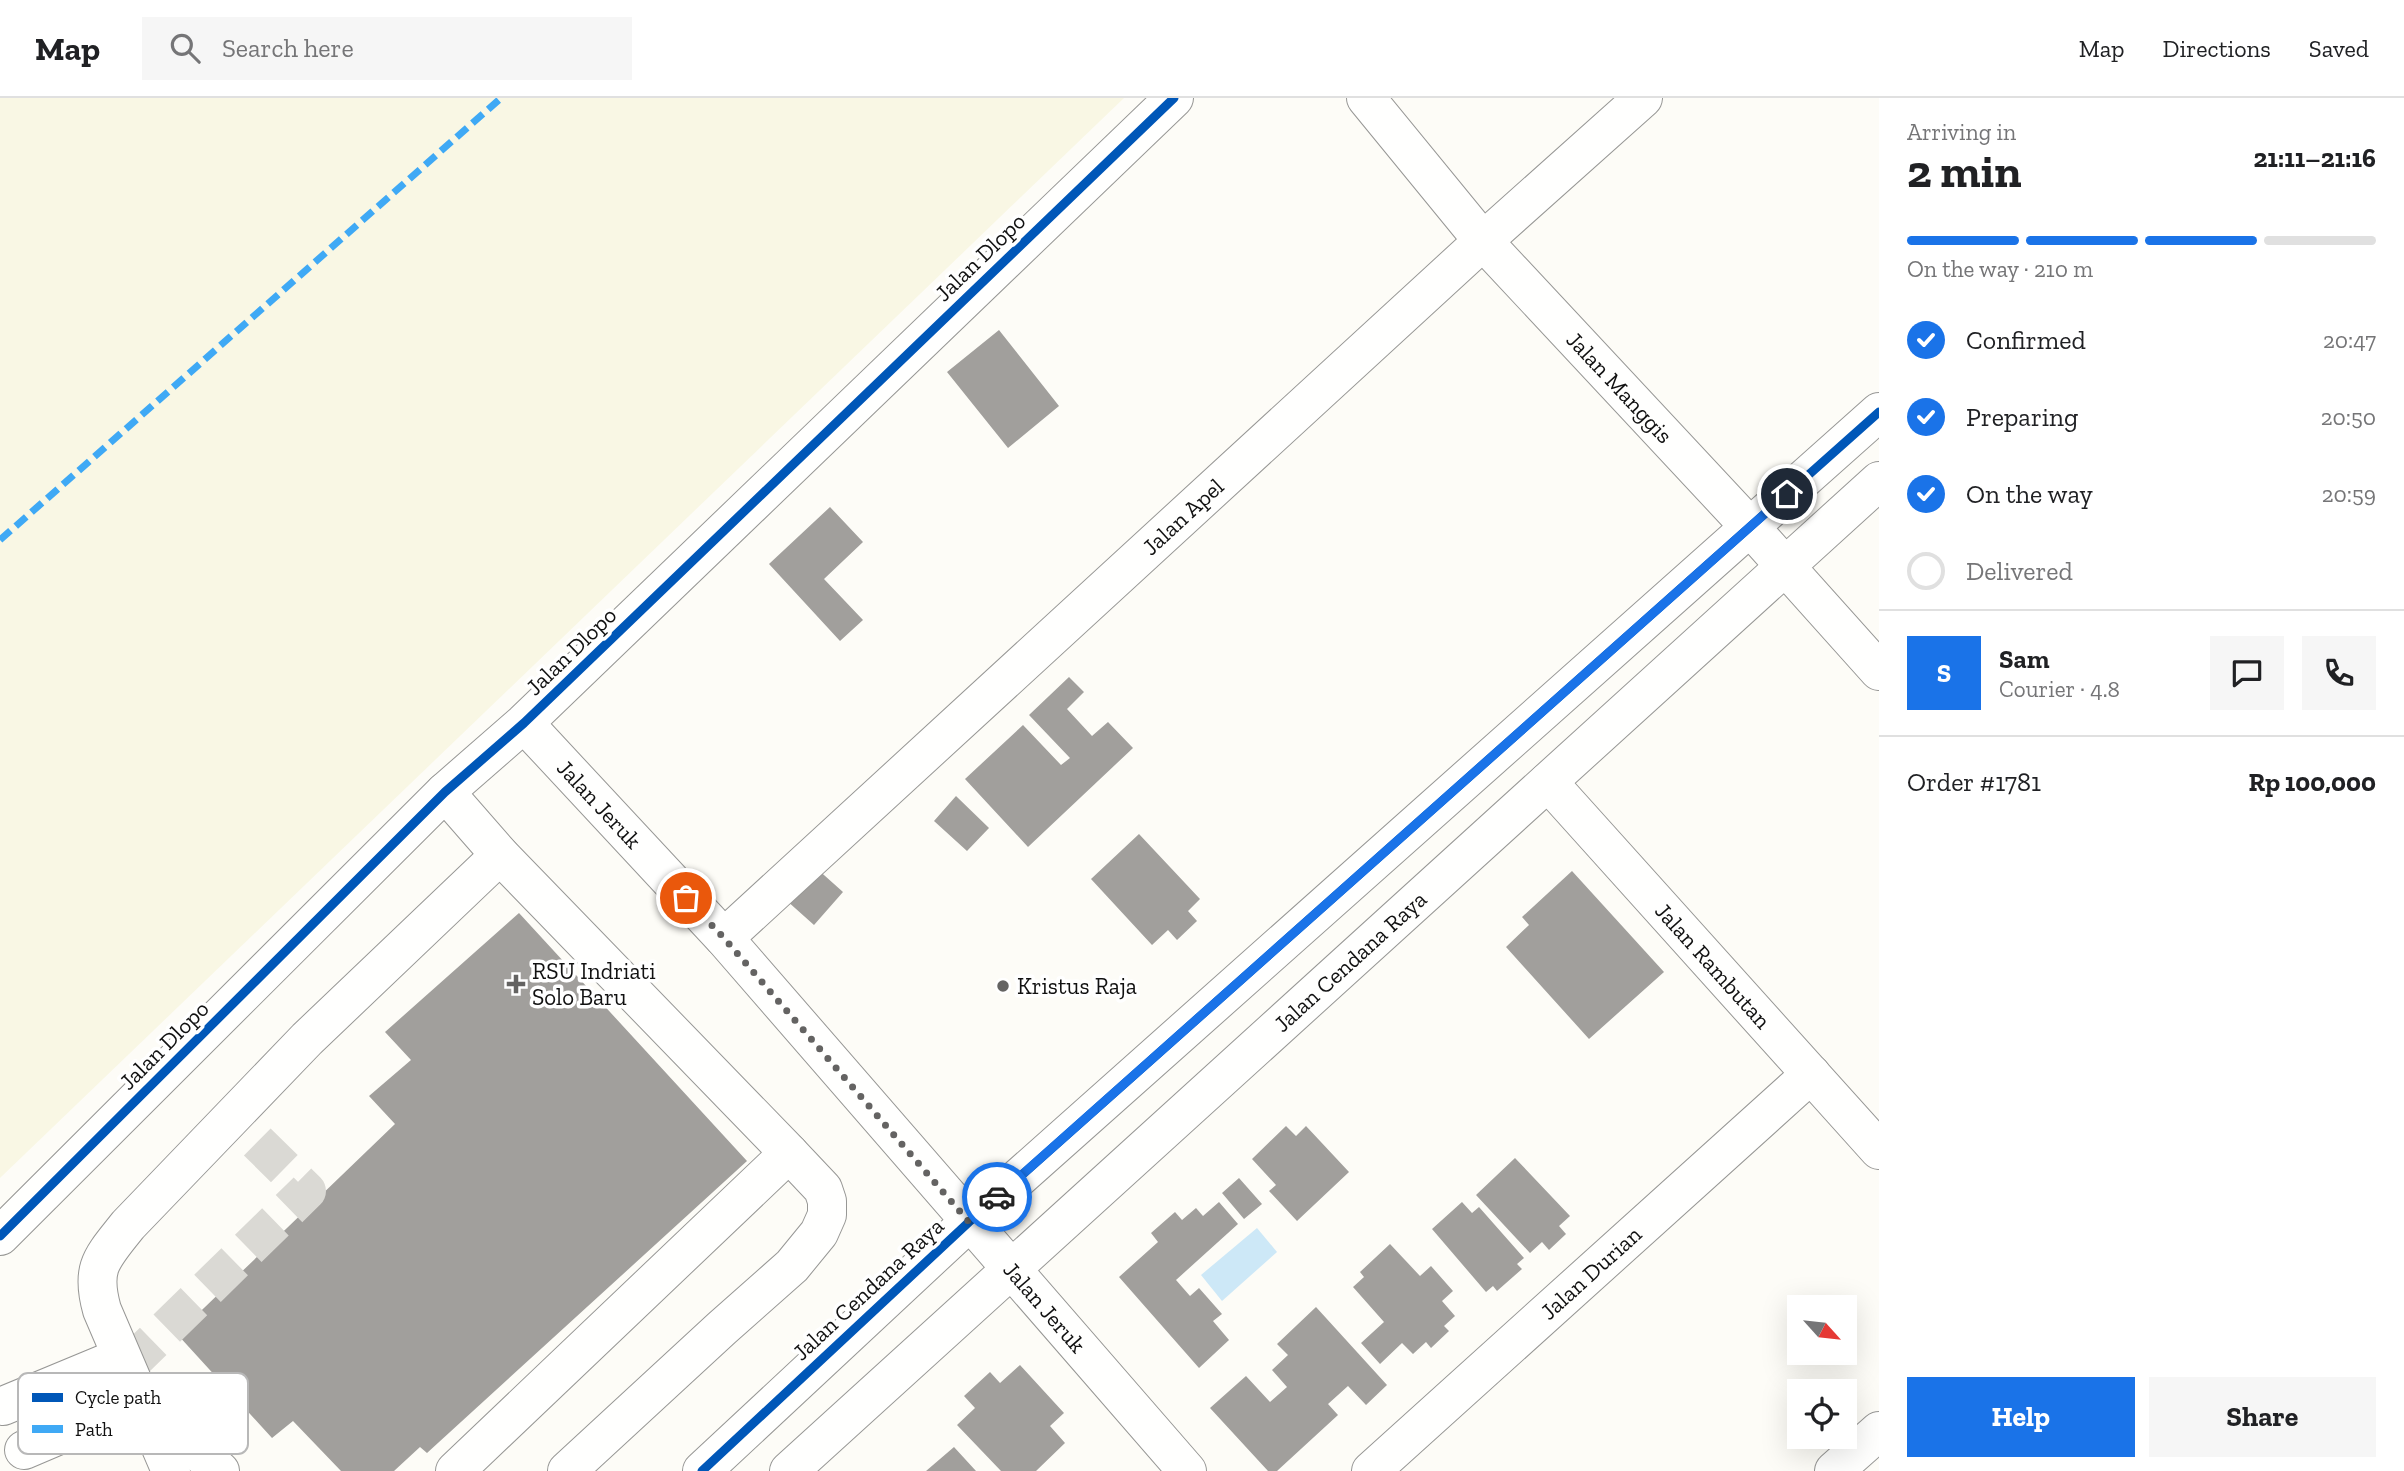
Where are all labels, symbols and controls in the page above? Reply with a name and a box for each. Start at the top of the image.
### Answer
search box [142,17,632,80]
text: Map [35,29,100,68]
icon: search [166,29,204,67]
text: Search here [222,32,354,64]
text: Map [2079,34,2125,63]
text: Directions [2163,34,2271,63]
text: Saved [2309,34,2369,63]
text: Arriving in [1907,118,2016,146]
text: 21:11–21:16 [2253,142,2376,174]
text: 2 min [1907,144,2022,199]
street label: Jalan Dlopo [929,207,1031,307]
text: On the way · 210 m [1907,255,2093,283]
icon: check [1907,321,1945,359]
text: Confirmed [1966,324,2086,356]
street label: Jalan Manggis [1561,326,1679,449]
text: 20:47 [2323,326,2376,354]
icon: check [1907,398,1945,436]
text: Preparing [1966,401,2078,433]
text: 20:50 [2321,403,2376,431]
pin [1757,464,1817,524]
street label: Jalan Apel [1136,472,1229,561]
icon: home [1768,475,1806,513]
icon: check [1907,475,1945,513]
text: On the way [1966,478,2093,510]
text: 20:59 [2322,480,2376,508]
text: Delivered [1966,555,2073,587]
street label: Jalan Dlopo [520,601,622,701]
button: chat [2210,636,2284,710]
button: phone [2302,636,2376,710]
text: Sam [1999,643,2049,675]
text: S [1937,657,1951,689]
text: Courier · 4.8 [1999,675,2120,703]
street label: Jalan Jeruk [551,754,648,854]
text: Order #1781 [1907,766,2041,798]
text: Rp 100,000 [2249,766,2376,798]
pin [656,868,716,928]
icon: bag [667,879,705,917]
street label: Jalan Cendana Raya [1268,885,1432,1038]
street label: Jalan Rambutan [1649,897,1777,1034]
place label: RSU Indriati Solo Baru [532,957,656,1011]
place label: Kristus Raja [1017,972,1137,1000]
marker: RSU Indriati Solo Baru [506,974,526,994]
marker: Kristus Raja [995,978,1011,994]
street label: Jalan Dlopo [113,994,215,1096]
courier [962,1162,1032,1232]
icon: car [978,1178,1016,1216]
street label: Jalan Cendana Raya [787,1212,949,1366]
street label: Jalan Durian [1535,1220,1647,1325]
street label: Jalan Jeruk [998,1256,1092,1358]
north arrow [1787,1295,1857,1365]
map controls [1787,1295,1857,1449]
legend [18,1373,248,1454]
button: Help [1907,1377,2135,1457]
button: Share [2149,1377,2376,1457]
button: locate [1787,1379,1857,1449]
text: Cycle path [75,1386,161,1409]
text: Path [75,1418,113,1441]

